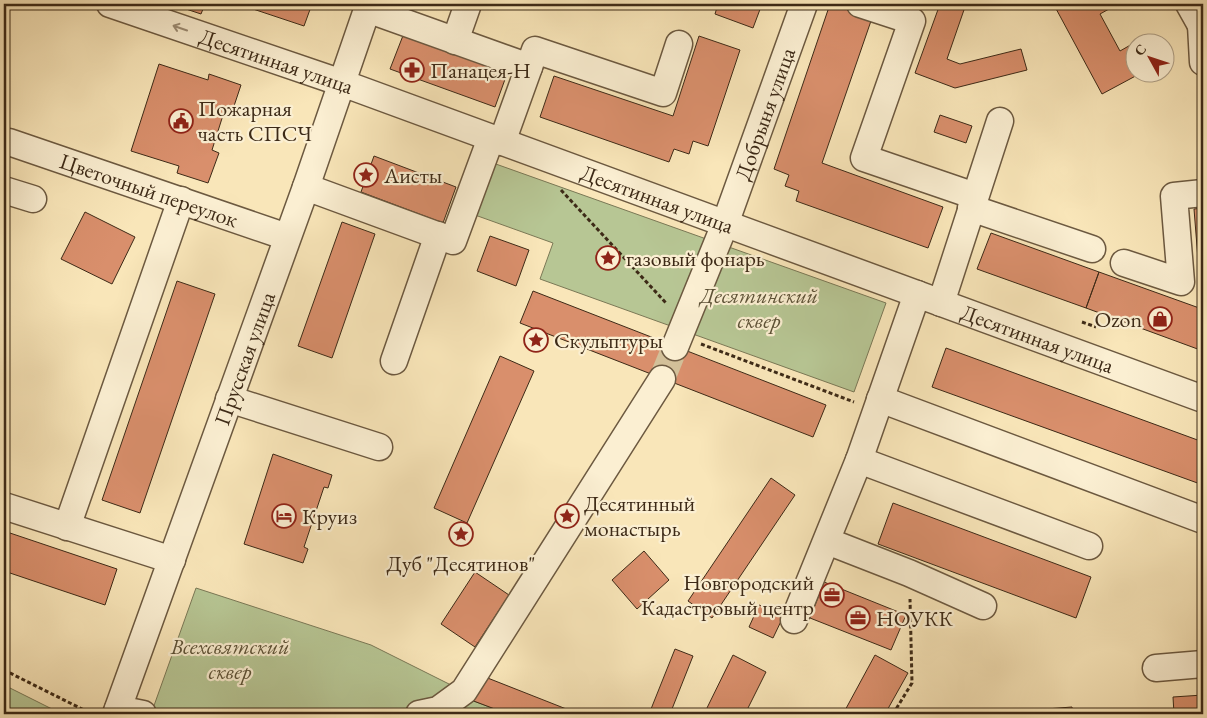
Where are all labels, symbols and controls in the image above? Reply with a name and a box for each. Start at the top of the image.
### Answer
street label: Десятинная улица [196,21,358,101]
one-way arrow [173,23,188,32]
north arrow [1124,32,1174,82]
text: С [1130,40,1150,59]
street label: Добрыня улица [728,43,802,184]
place label: Панацея-Н [430,56,531,85]
pharmacy icon: Панацея-Н [399,57,425,83]
place label: Пожарная часть СПСЧ [198,94,312,148]
public building icon: Пожарная часть СПСЧ [168,108,194,134]
street label: Цветочный переулок [56,146,242,234]
street label: Десятинная улица [577,157,738,240]
place label: Аисты [383,161,442,190]
place icon: Аисты [353,162,379,188]
place label: газовый фонарь [626,244,765,273]
place icon: газовый фонарь [595,245,621,271]
park label: Десятинский сквер [698,281,818,335]
street label: Прусская улица [207,287,282,429]
street label: Десятинная улица [957,297,1118,380]
place label: Ozon [1094,305,1142,334]
shop icon: Ozon [1147,306,1173,332]
place label: Скульптуры [554,326,663,355]
place icon: Скульптуры [523,327,549,353]
place label: Десятинный монастырь [584,489,695,543]
place label: Круиз [302,502,357,531]
hotel icon: Круиз [271,503,297,529]
place icon: Десятинный монастырь [554,503,580,529]
place icon: Дуб "Десятинов" [448,521,474,547]
place label: Дуб "Десятинов" [386,549,536,578]
place label: Новгородский Кадастровый центр [641,568,814,622]
office icon: Новгородский Кадастровый центр [819,582,845,608]
place label: НОУКК [876,604,954,633]
office icon: НОУКК [845,605,871,631]
park label: Всехсвятский сквер [170,632,289,686]

